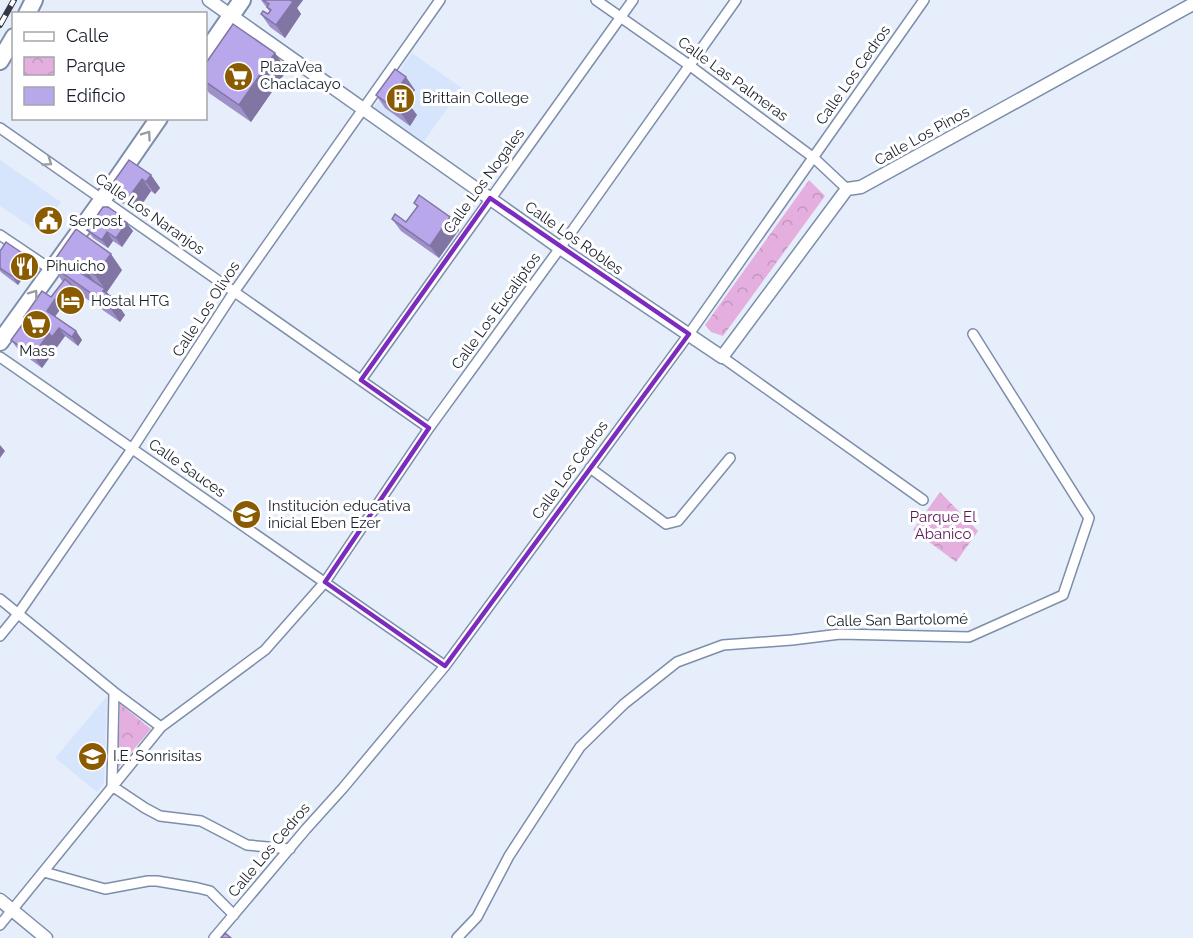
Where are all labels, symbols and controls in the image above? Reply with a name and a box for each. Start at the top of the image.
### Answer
legend [12,12,207,120]
street label: Calle Los Cedros [812,22,894,128]
text: Calle [66,25,109,46]
street label: Calle Las Palmeras [674,33,792,125]
text: Parque [66,55,126,76]
place label: PlazaVea Chaclacayo [260,58,341,93]
supermarket icon: PlazaVea Chaclacayo [223,60,255,92]
building icon: Brittain College [385,82,417,114]
text: Edificio [66,85,126,106]
place label: Brittain College [422,89,529,107]
street label: Calle Los Pinos [872,103,972,169]
street label: Calle Los Nogales [440,125,528,237]
one-way arrow [140,131,151,142]
one-way arrow [41,155,52,166]
street label: Calle Los Naranjos [92,170,208,258]
street label: Calle Los Robles [521,197,627,279]
public building icon: Serpost [32,205,64,237]
place label: Serpost [69,212,123,230]
street label: Calle Los Eucaliptos [448,249,544,373]
restaurant icon: Pihuicho [9,250,41,282]
place label: Pihuicho [46,257,106,275]
street label: Calle Los Olivos [168,258,244,360]
hotel icon: Hostal HTG [54,285,86,317]
one-way arrow [27,290,38,301]
place label: Hostal HTG [91,292,169,310]
supermarket icon: Mass [21,308,53,340]
place label: Mass [19,342,55,360]
street label: Calle Los Cedros [528,417,612,523]
street label: Calle Sauces [145,435,229,501]
place label: Institución educativa inicial Eben Ezer [268,497,411,532]
school or university icon: Institución educativa inicial Eben Ezer [231,499,263,531]
park label: Parque El Abanico [910,508,977,543]
street label: Calle San Bartolomé [826,610,968,630]
school or university icon: I.E. Sonrisitas [76,740,108,772]
place label: I.E. Sonrisitas [113,747,202,765]
street label: Calle Los Cedros [224,799,314,901]

